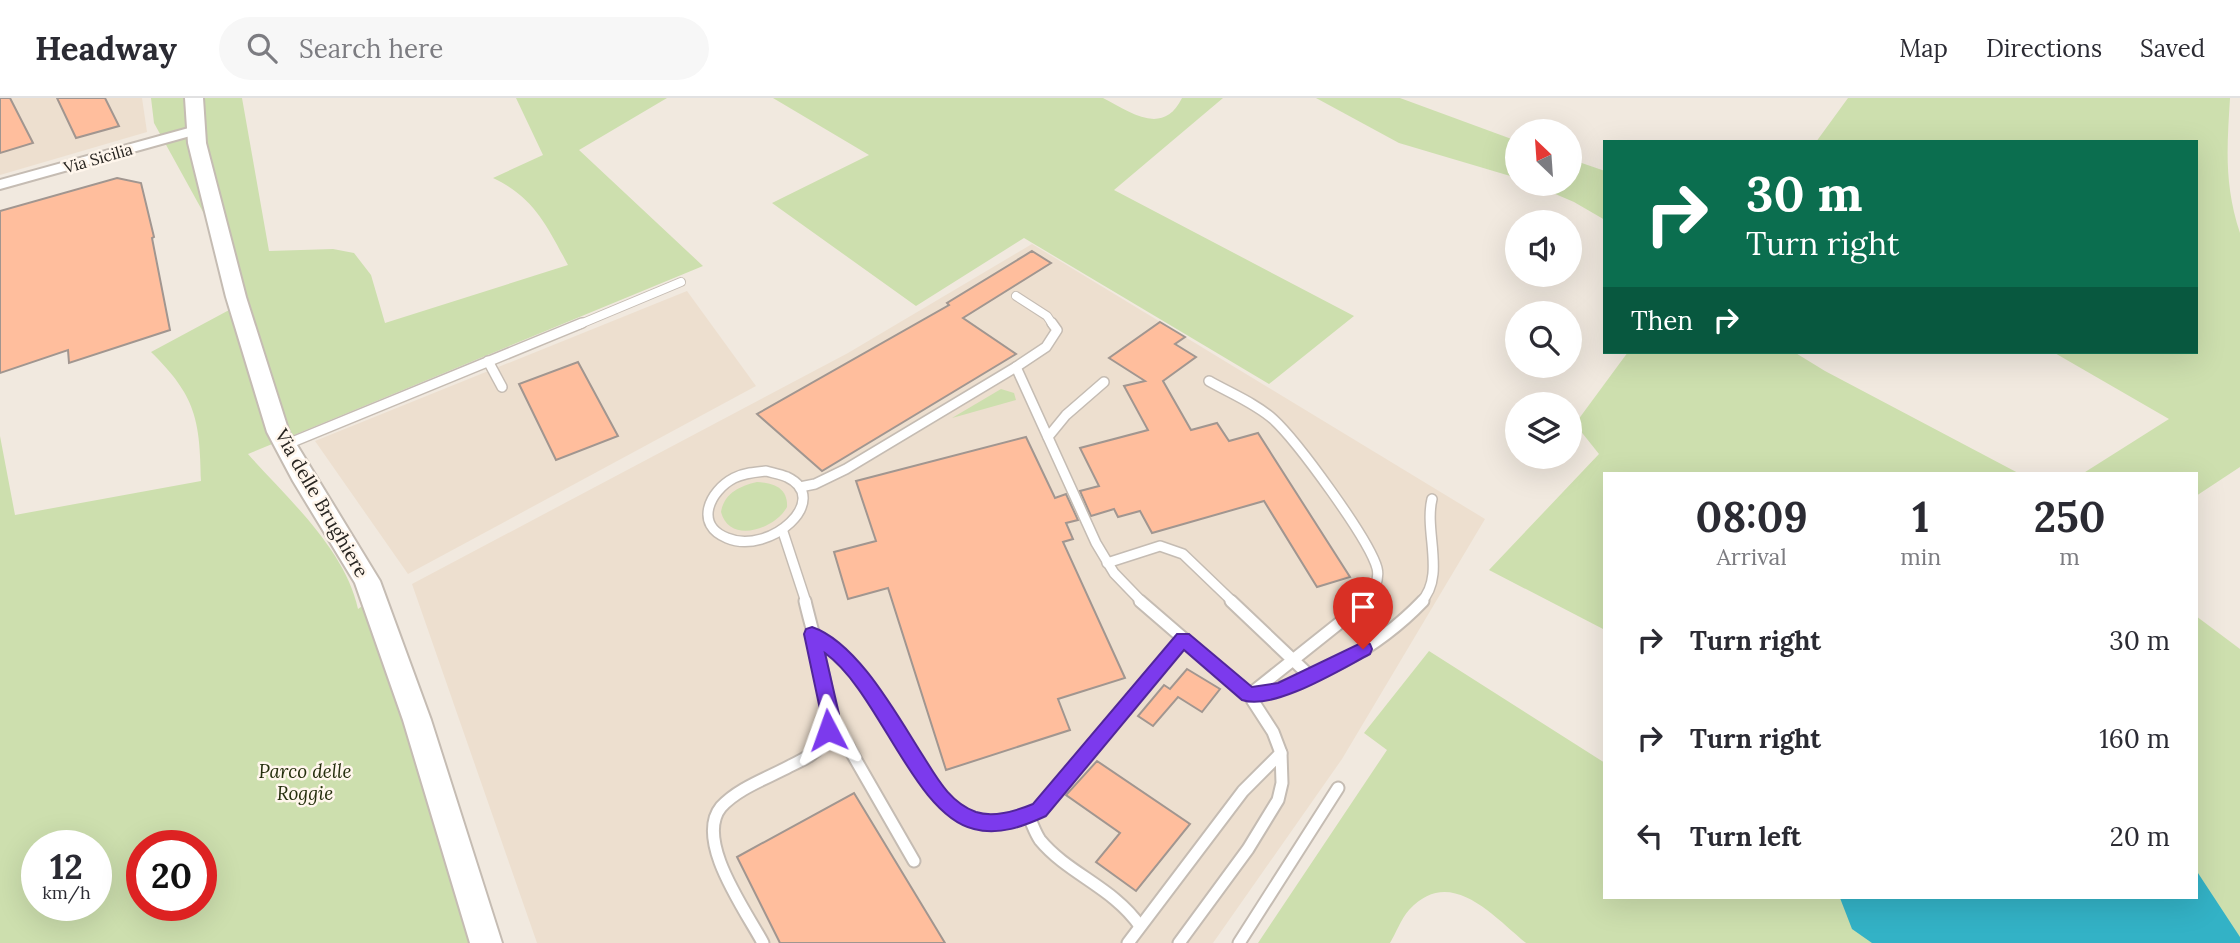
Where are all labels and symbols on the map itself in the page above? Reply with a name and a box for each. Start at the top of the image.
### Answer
north arrow [1505,119,1582,196]
street label: Via Sicilia [60,139,135,178]
street label: Via delle Brughiere [269,424,374,581]
pin [1333,577,1393,649]
position arrow [791,693,865,767]
park label: Parco delle Roggie [258,759,352,805]
speed limit sign: 20 [126,830,217,921]

